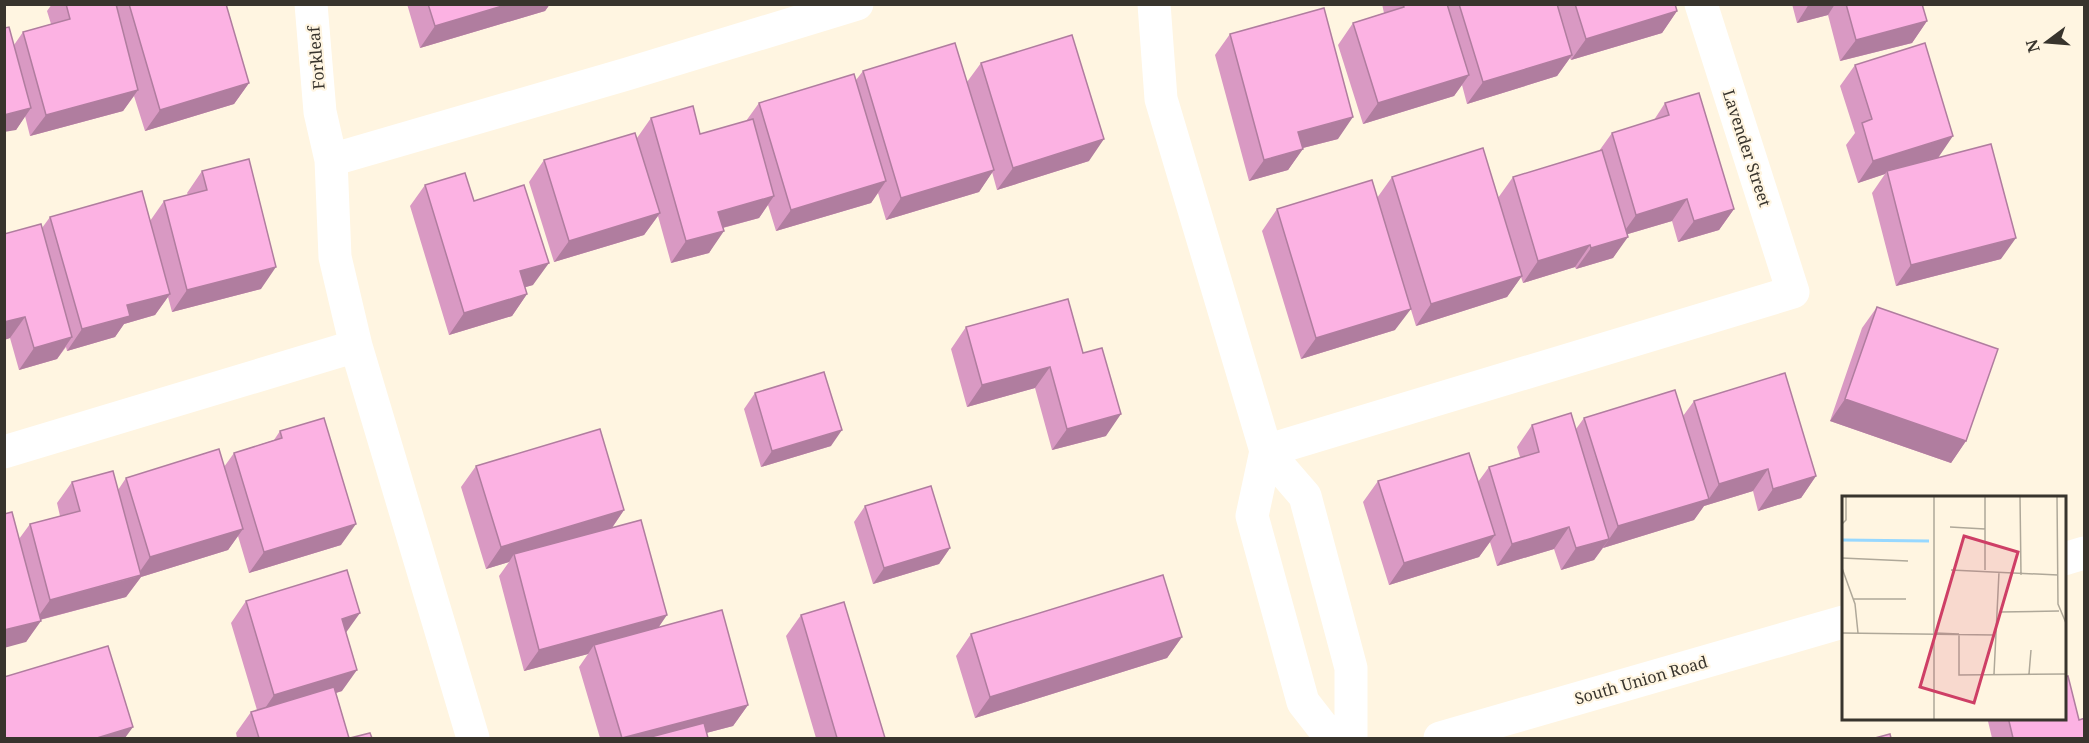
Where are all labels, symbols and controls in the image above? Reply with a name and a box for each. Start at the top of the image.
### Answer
north arrow [2017,12,2077,72]
street label: Forkleaf [302,23,330,91]
text: N [2020,37,2045,55]
street label: Lavender Street [1718,87,1776,210]
inset map [1842,496,2065,719]
street label: South Union Road [1572,650,1710,709]

